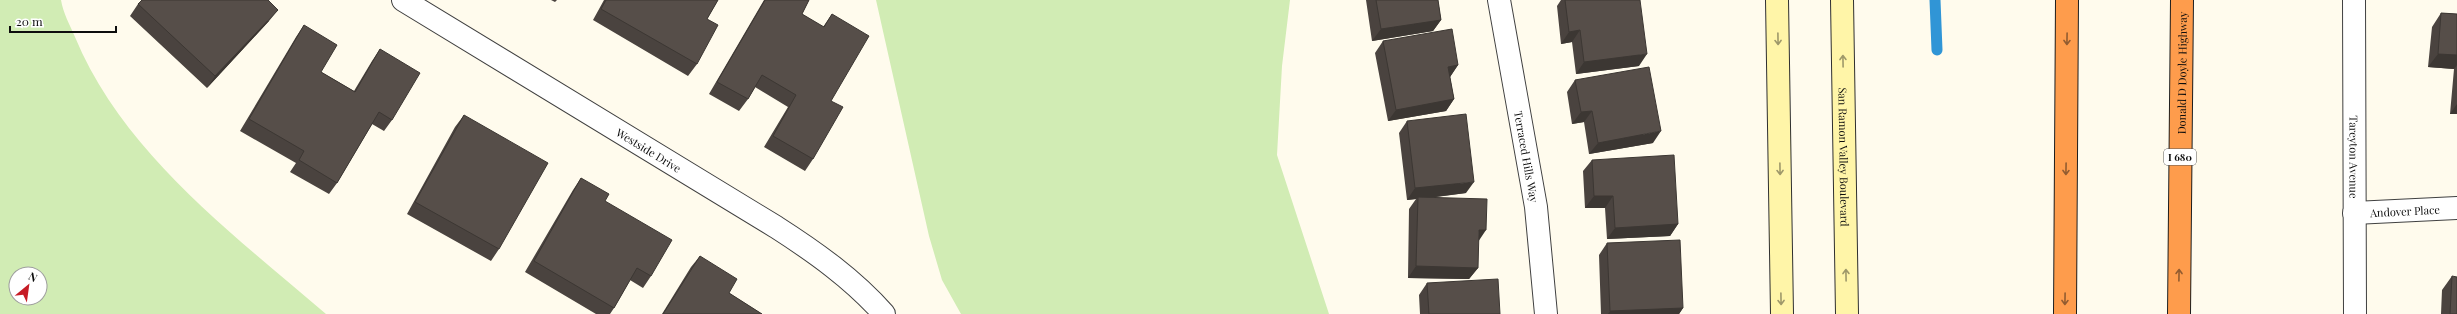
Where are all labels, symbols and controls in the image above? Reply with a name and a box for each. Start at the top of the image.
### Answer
scale bar [10,8,116,34]
street label: Donald D Doyle Highway [2173,11,2189,134]
text: 20 m [16,13,43,29]
one-way arrow [1774,32,1782,45]
one-way arrow [2063,32,2071,45]
one-way arrow [1839,55,1847,68]
street label: San Ramon Valley Boulevard [1836,87,1853,227]
street label: Terraced Hills Way [1511,109,1543,204]
street label: Tareyton Avenue [2347,115,2362,199]
street label: Westside Drive [613,124,685,175]
road number: I 680 [2164,149,2196,165]
one-way arrow [1776,162,1784,175]
one-way arrow [2062,162,2070,175]
street label: Andover Place [2369,201,2441,220]
north arrow [8,266,48,306]
text: N [26,268,40,285]
one-way arrow [1842,269,1850,282]
one-way arrow [2175,269,2183,282]
one-way arrow [1778,292,1785,305]
one-way arrow [2061,292,2069,305]

